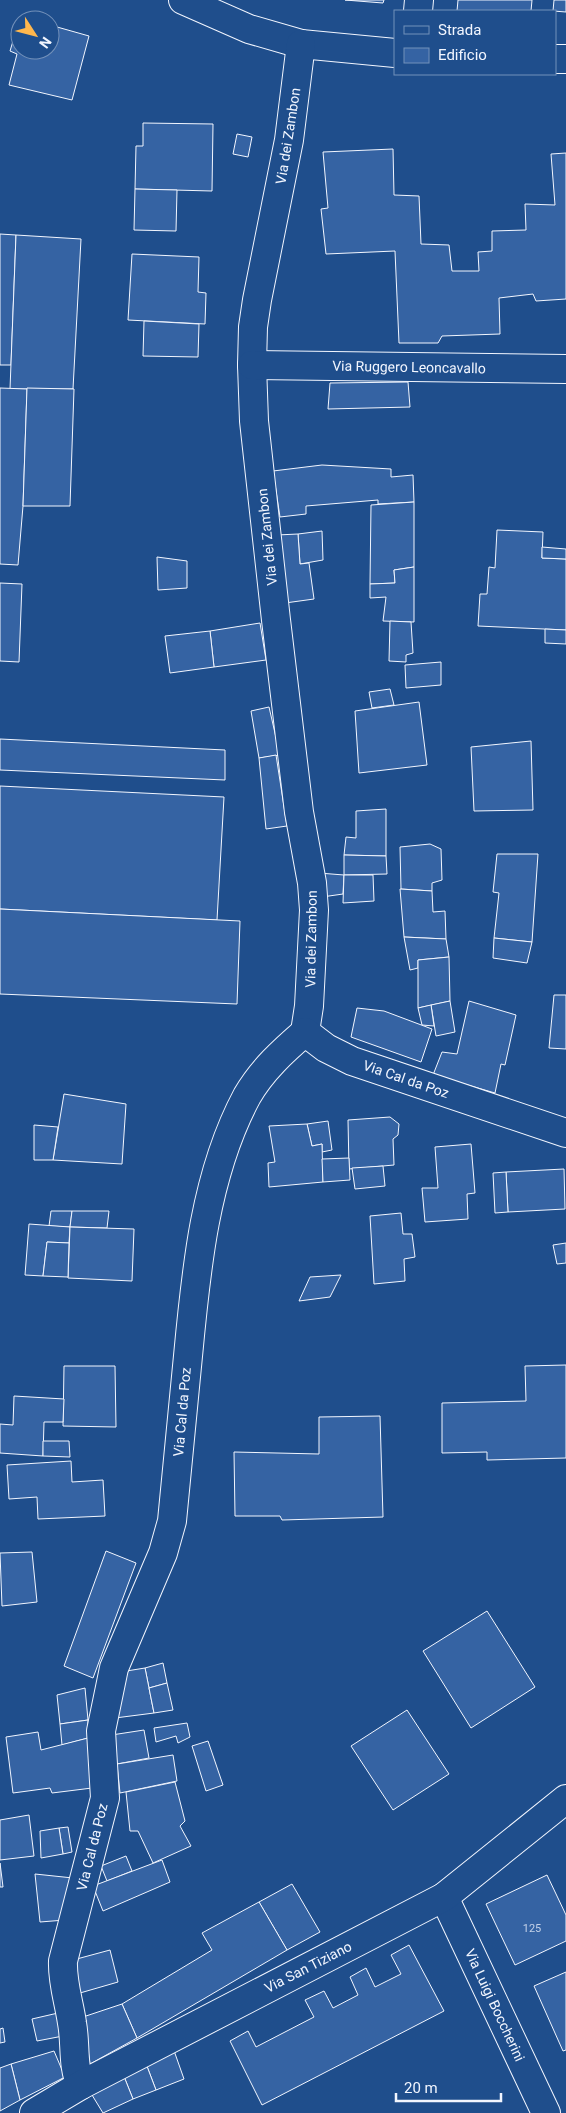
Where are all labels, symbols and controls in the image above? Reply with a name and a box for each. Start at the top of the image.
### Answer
north arrow [10,10,60,60]
legend [394,10,556,75]
text: Strada [438,21,481,39]
text: N [36,34,55,51]
text: Edificio [438,46,487,64]
street label: Via dei Zambon [272,87,304,185]
street label: Via Ruggero Leoncavallo [332,358,486,376]
street label: Via dei Zambon [254,488,280,586]
street label: Via dei Zambon [302,890,320,988]
street label: Via Cal da Poz [361,1057,451,1101]
street label: Via Cal da Poz [170,1367,194,1457]
street label: Via Cal da Poz [73,1802,111,1892]
house number: 125 [523,1922,541,1935]
street label: Via San Tiziano [262,1938,354,1996]
street label: Via Luigi Boccherini [462,1946,528,2064]
scale bar [396,2070,501,2102]
text: 20 m [404,2079,438,2097]

